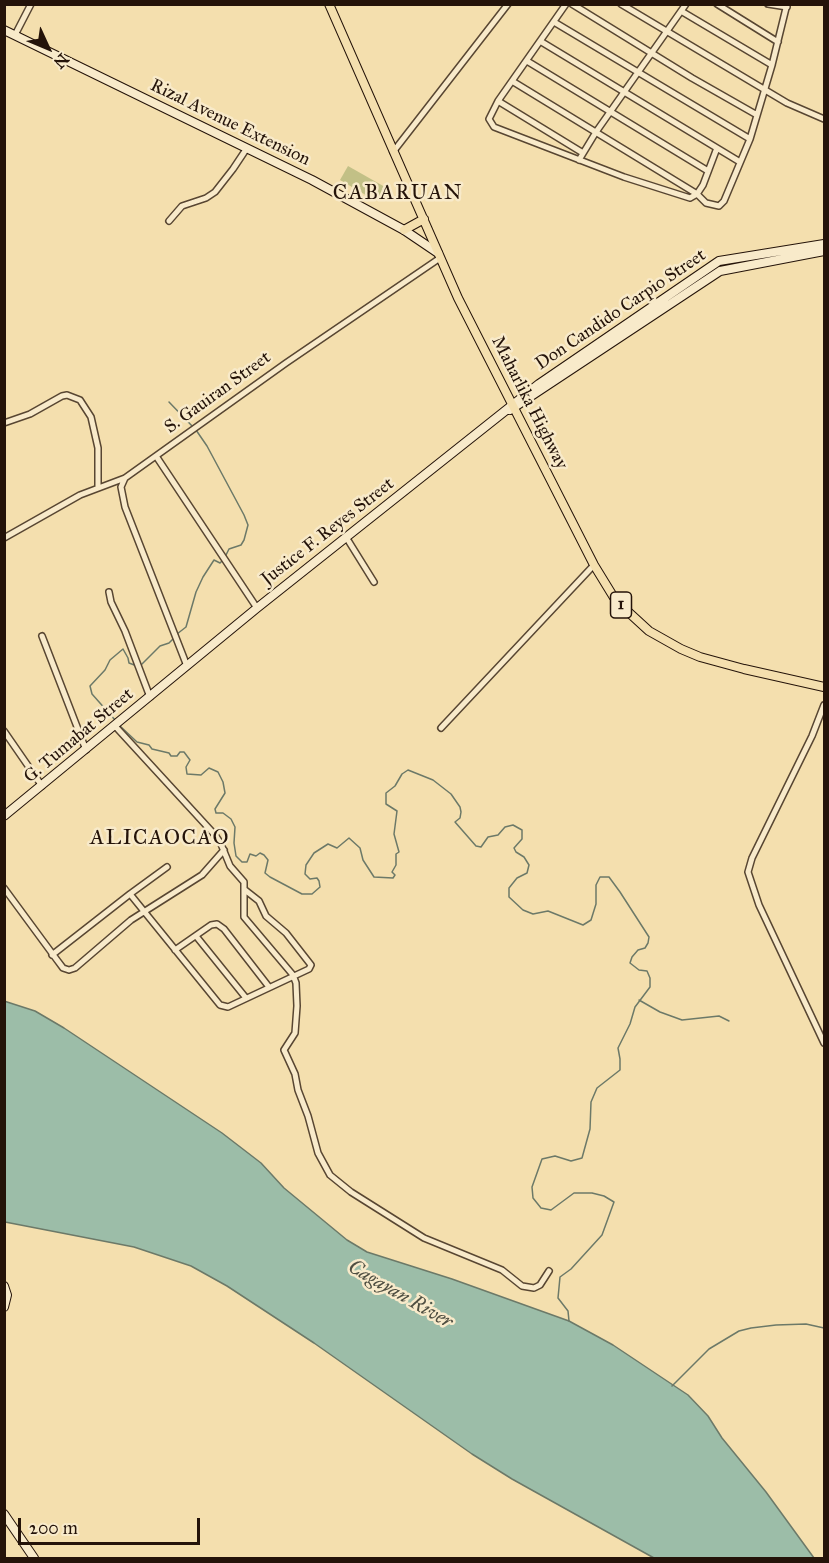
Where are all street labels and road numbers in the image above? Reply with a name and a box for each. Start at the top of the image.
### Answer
street label: Rizal Avenue Extension [147,75,313,171]
street label: Don Candido Carpio Street [532,245,710,375]
street label: Maharlika Highway [486,333,572,473]
street label: S. Gauiran Street [161,347,275,439]
street label: Justice F. Reyes Street [257,474,399,590]
road number: 1 [610,592,632,618]
street label: G. Tumabat Street [20,684,138,788]

